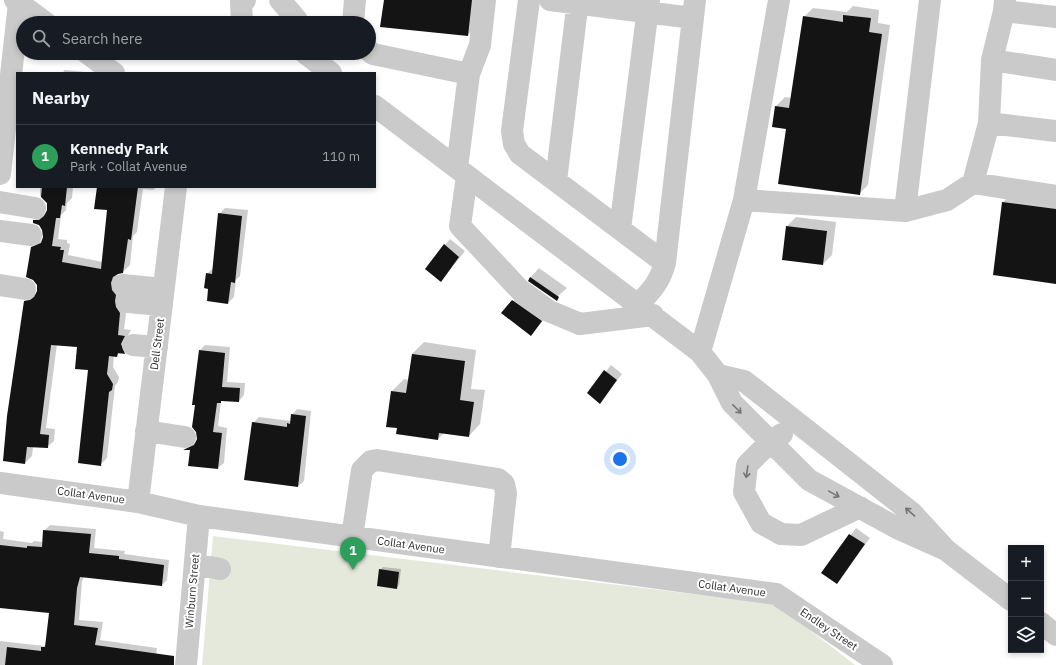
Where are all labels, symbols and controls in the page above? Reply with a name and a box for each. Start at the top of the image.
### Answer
search box [16,16,376,60]
icon: search [30,27,52,49]
text: Search here [62,29,142,48]
text: Nearby [32,87,90,109]
text: Kennedy Park [70,139,168,158]
text: 1 [41,148,49,165]
text: 110 m [322,148,360,165]
text: Park · Collat Avenue [70,158,187,175]
street label: Dell Street [147,317,167,371]
one-way arrow [732,404,742,414]
your location [610,449,630,469]
one-way arrow [743,465,751,478]
street label: Collat Avenue [56,483,126,507]
one-way arrow [828,490,840,498]
one-way arrow [904,507,915,516]
street label: Collat Avenue [376,533,446,557]
pin: 1 [340,537,366,570]
map controls [1008,545,1044,653]
button: + [1008,545,1044,581]
street label: Winburn Street [182,553,202,629]
street label: Collat Avenue [697,576,767,600]
button: − [1008,581,1044,617]
street label: Endley Street [798,605,860,653]
button: layers [1008,617,1044,653]

